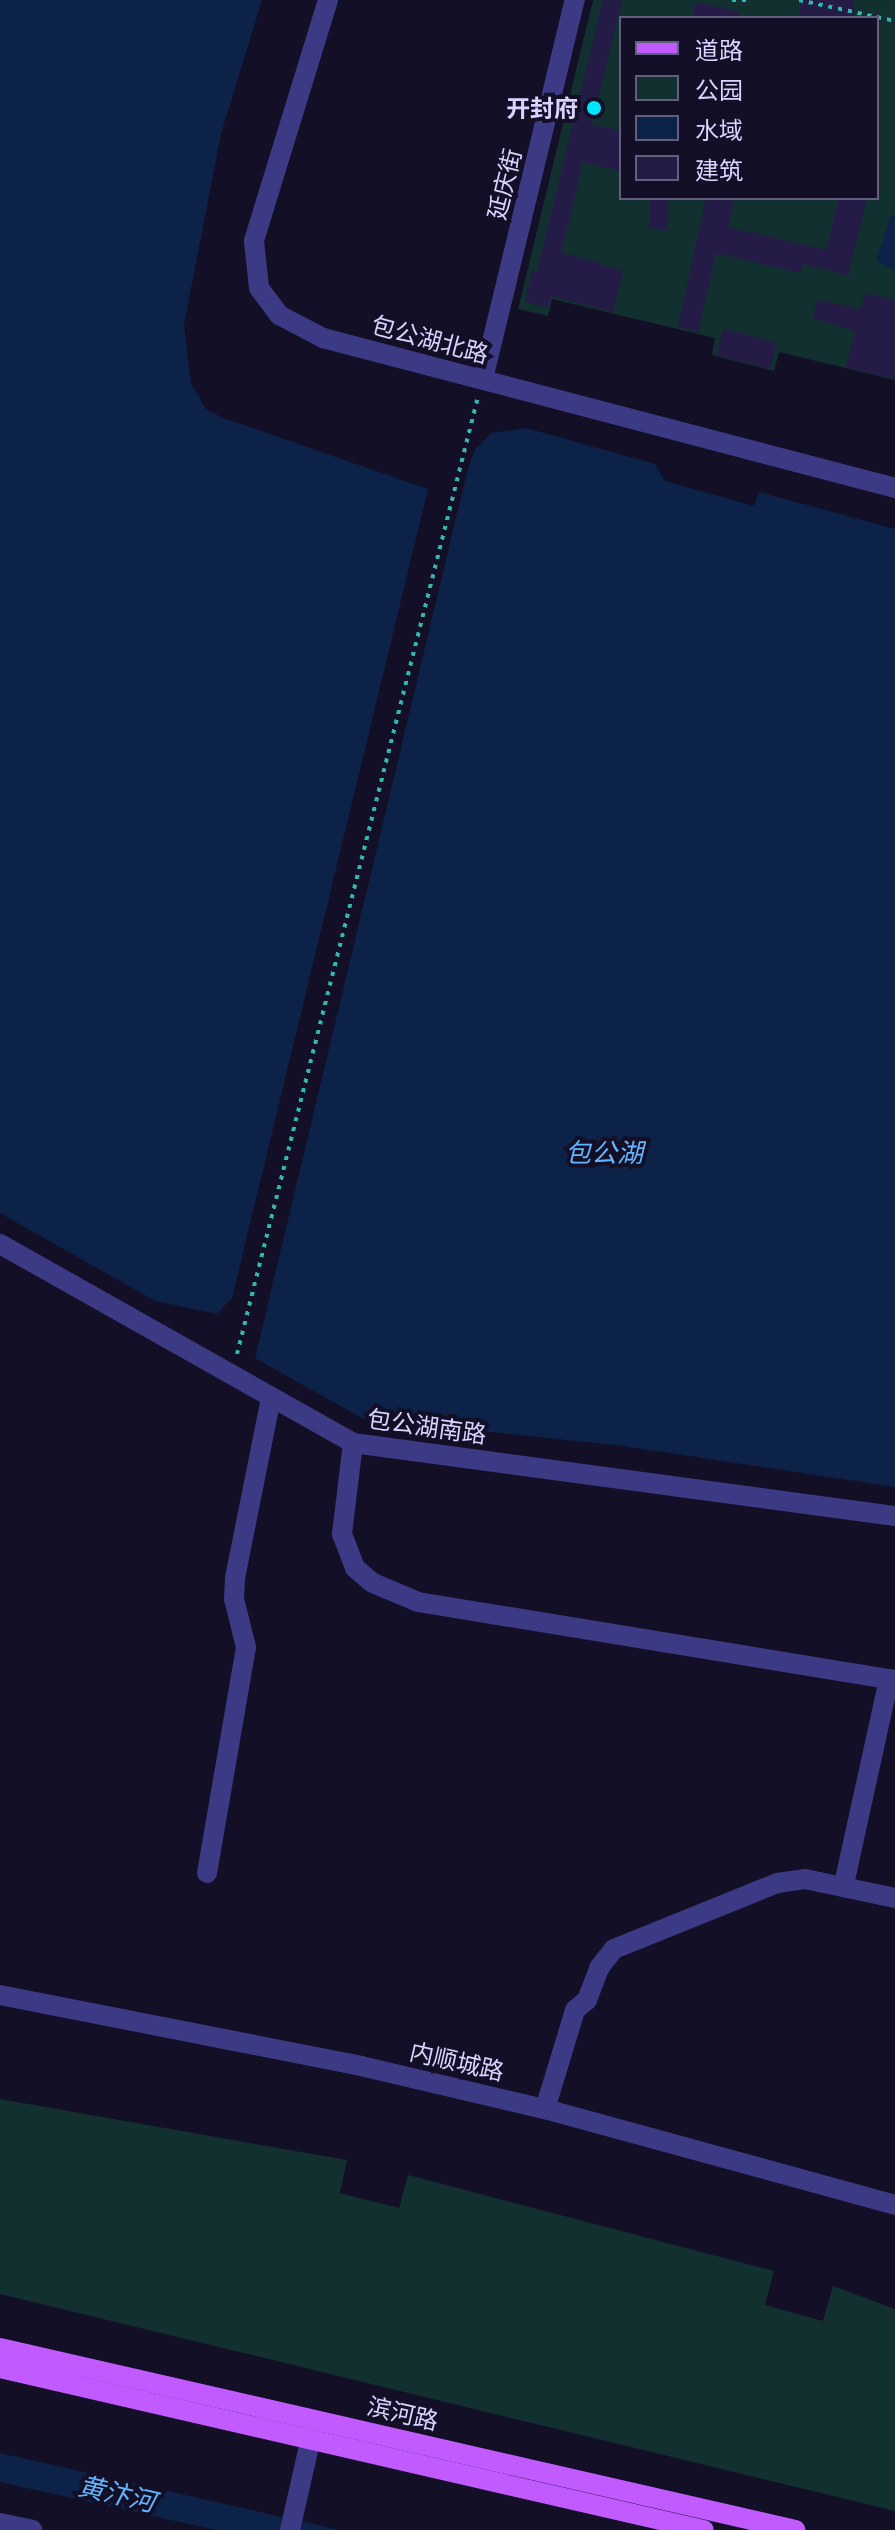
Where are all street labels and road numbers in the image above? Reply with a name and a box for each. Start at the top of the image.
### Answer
street label: 延庆街 [481,146,527,222]
street label: 包公湖北路 [368,310,492,368]
street label: 包公湖南路 [366,1403,488,1449]
street label: 内顺城路 [407,2036,507,2086]
street label: 滨河路 [365,2391,441,2435]

